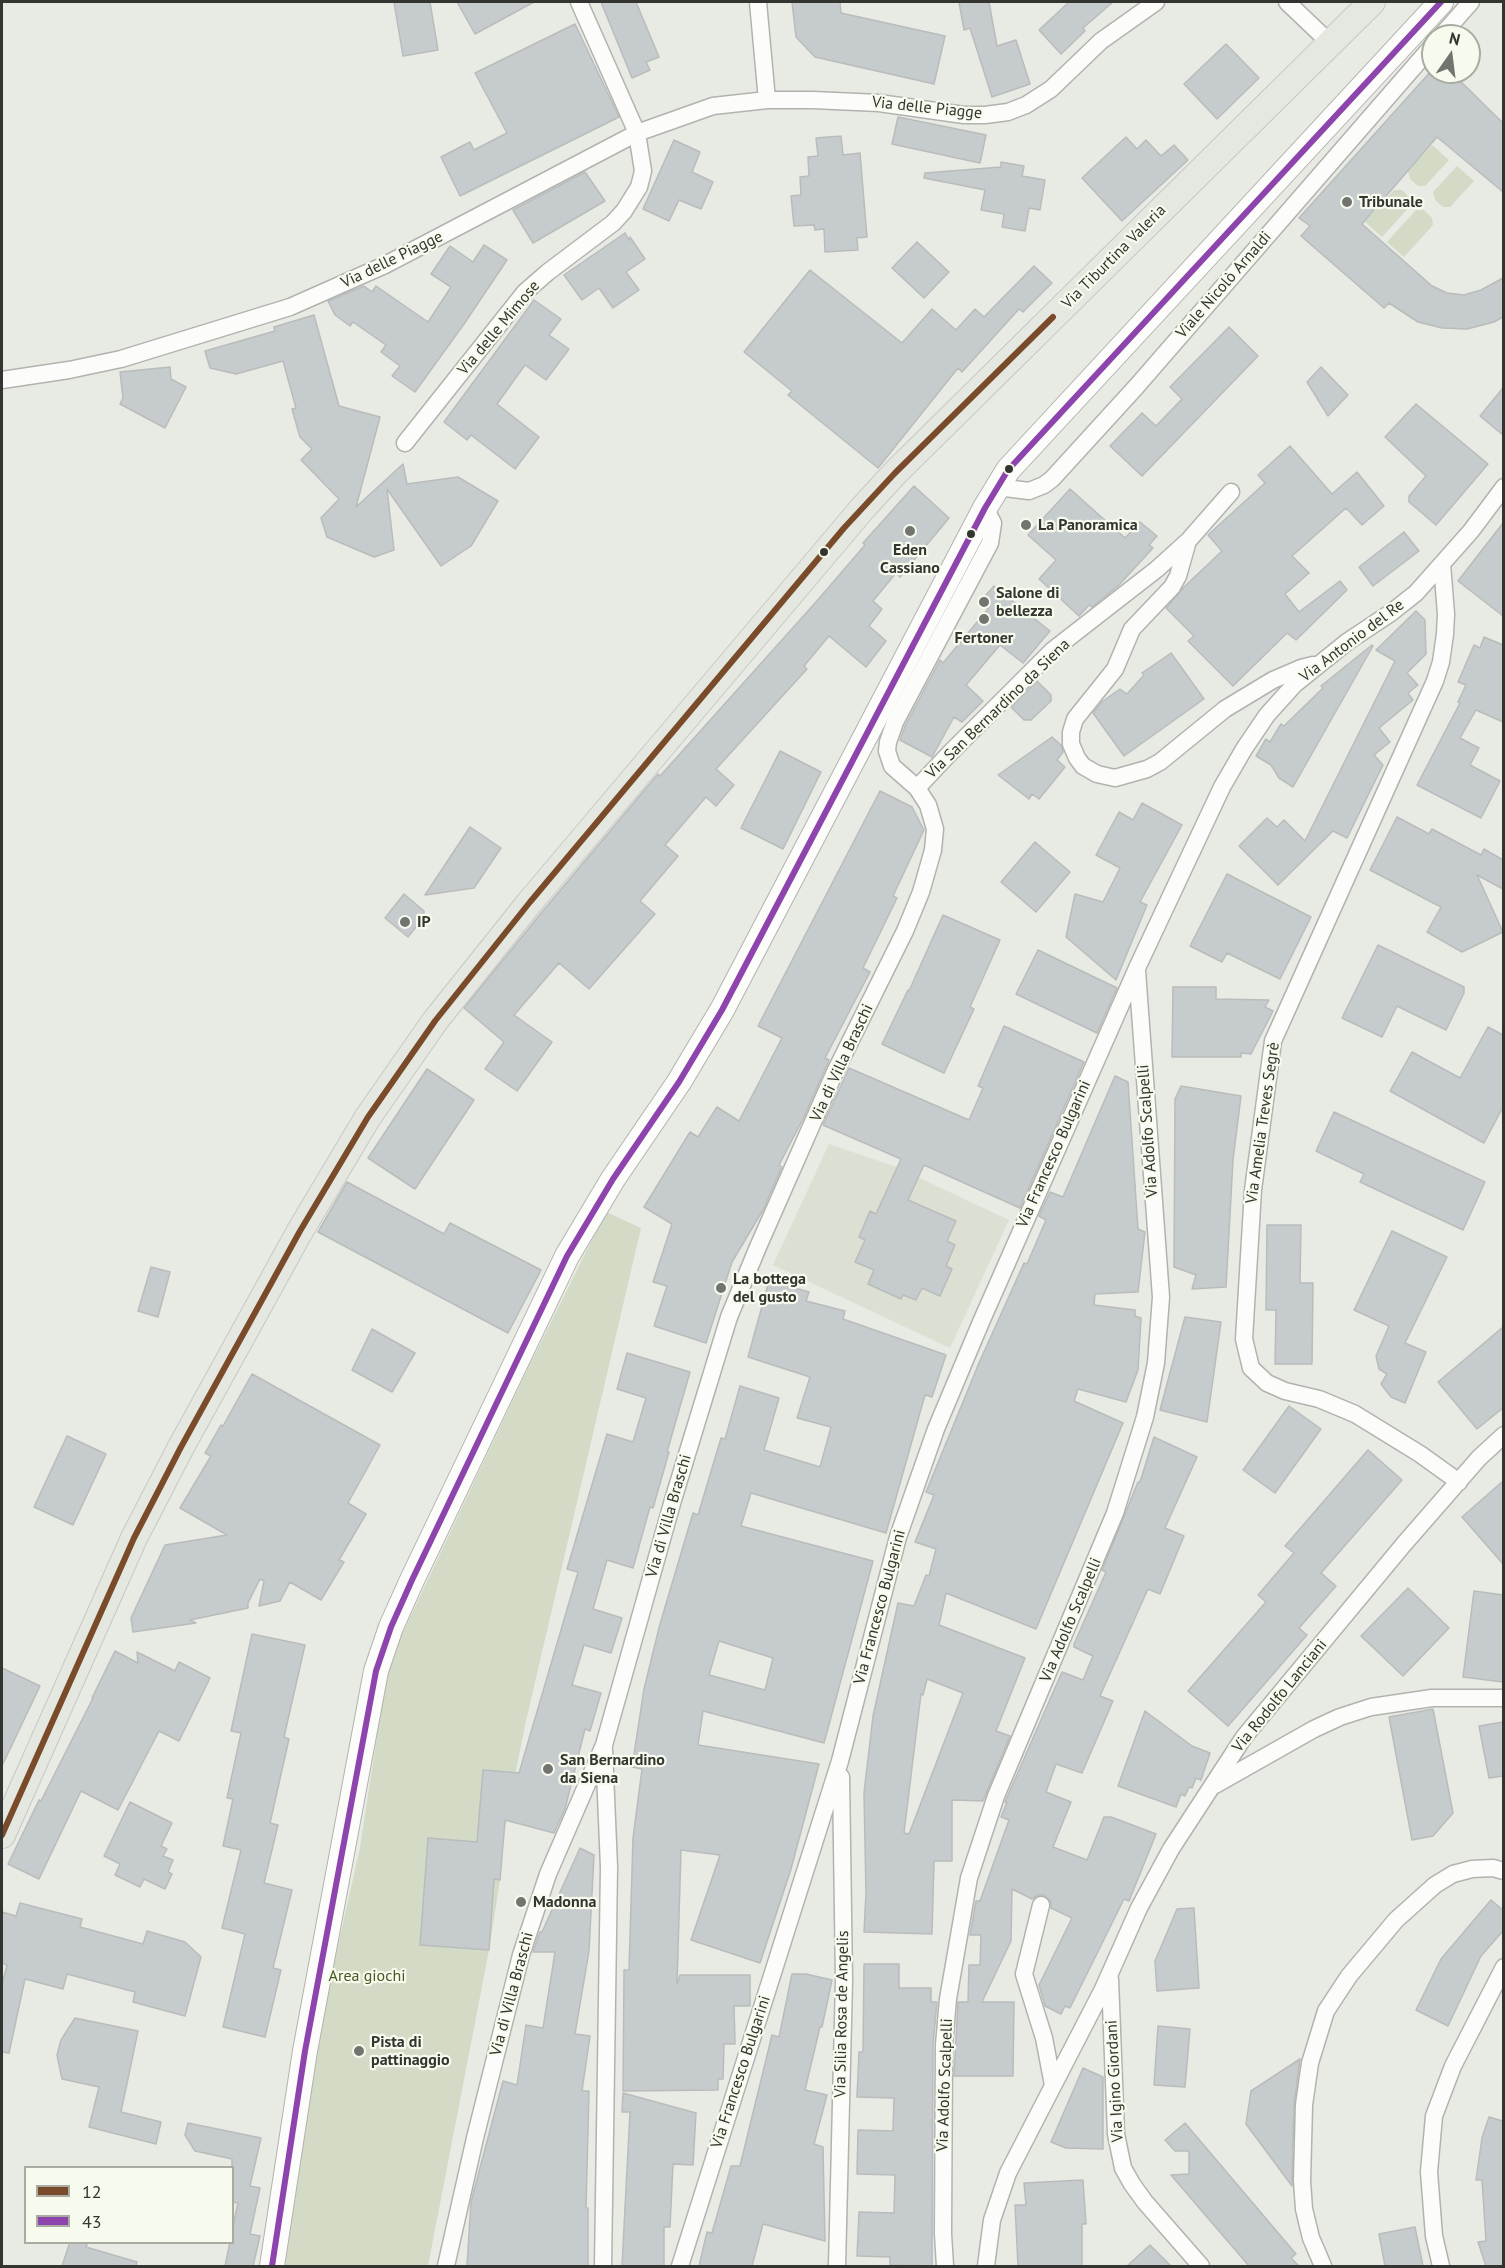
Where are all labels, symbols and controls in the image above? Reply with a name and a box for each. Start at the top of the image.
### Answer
north arrow [1421,24,1481,84]
text: N [1447,27,1462,49]
street label: Via delle Piagge [871,93,983,123]
place label: Tribunale [1359,192,1423,212]
marker: Tribunale [1340,195,1354,209]
street label: Via Tiburtina Valeria [1058,201,1170,313]
street label: Via delle Piagge [338,227,446,293]
street label: Viale Nicolò Arnaldi [1172,228,1276,342]
street label: Via delle Mimose [454,277,544,379]
unlabelled marker [1003,463,1015,475]
place label: La Panoramica [1038,515,1138,535]
marker: La Panoramica [1019,518,1033,532]
marker: Eden Cassiano [903,524,917,538]
unlabelled marker [965,528,977,540]
place label: Eden Cassiano [880,540,940,578]
unlabelled marker [818,546,830,558]
place label: Salone di bellezza [996,583,1060,621]
marker: Salone di bellezza [977,595,991,609]
street label: Via Antonio del Re [1296,595,1408,687]
marker: Fertoner [977,612,991,626]
place label: Fertoner [955,628,1013,648]
street label: Via San Bernardino da Siena [922,635,1074,783]
place label: IP [417,912,431,932]
marker: IP [398,915,412,929]
street label: Via di Villa Braschi [806,1001,878,1125]
street label: Via Amelia Treves Segrè [1242,1041,1284,1205]
street label: Via Adolfo Scalpelli [1134,1064,1162,1198]
street label: Via Francesco Bulgarini [1013,1077,1095,1231]
place label: La bottega del gusto [733,1269,806,1307]
marker: La bottega del gusto [714,1281,728,1295]
street label: Via di Villa Braschi [642,1452,696,1580]
street label: Via Francesco Bulgarini [850,1528,910,1686]
street label: Via Adolfo Scalpelli [1036,1555,1106,1685]
street label: Via Rodolfo Lanciani [1229,1636,1331,1756]
place label: San Bernardino da Siena [560,1750,665,1788]
marker: San Bernardino da Siena [541,1762,555,1776]
place label: Madonna [533,1892,596,1912]
marker: Madonna [514,1895,528,1909]
street label: Via di Villa Braschi [486,1930,538,2058]
street label: Via Silia Rosa de Angelis [831,1930,853,2098]
park label: Area giochi [329,1966,405,1986]
street label: Via Francesco Bulgarini [707,1993,775,2151]
street label: Via Adolfo Scalpelli [933,2018,957,2152]
street label: Via Igino Giordani [1102,2019,1128,2143]
place label: Pista di pattinaggio [371,2032,450,2070]
marker: Pista di pattinaggio [352,2044,366,2058]
legend [24,2166,234,2244]
text: 12 [82,2180,102,2203]
text: 43 [82,2210,102,2233]

